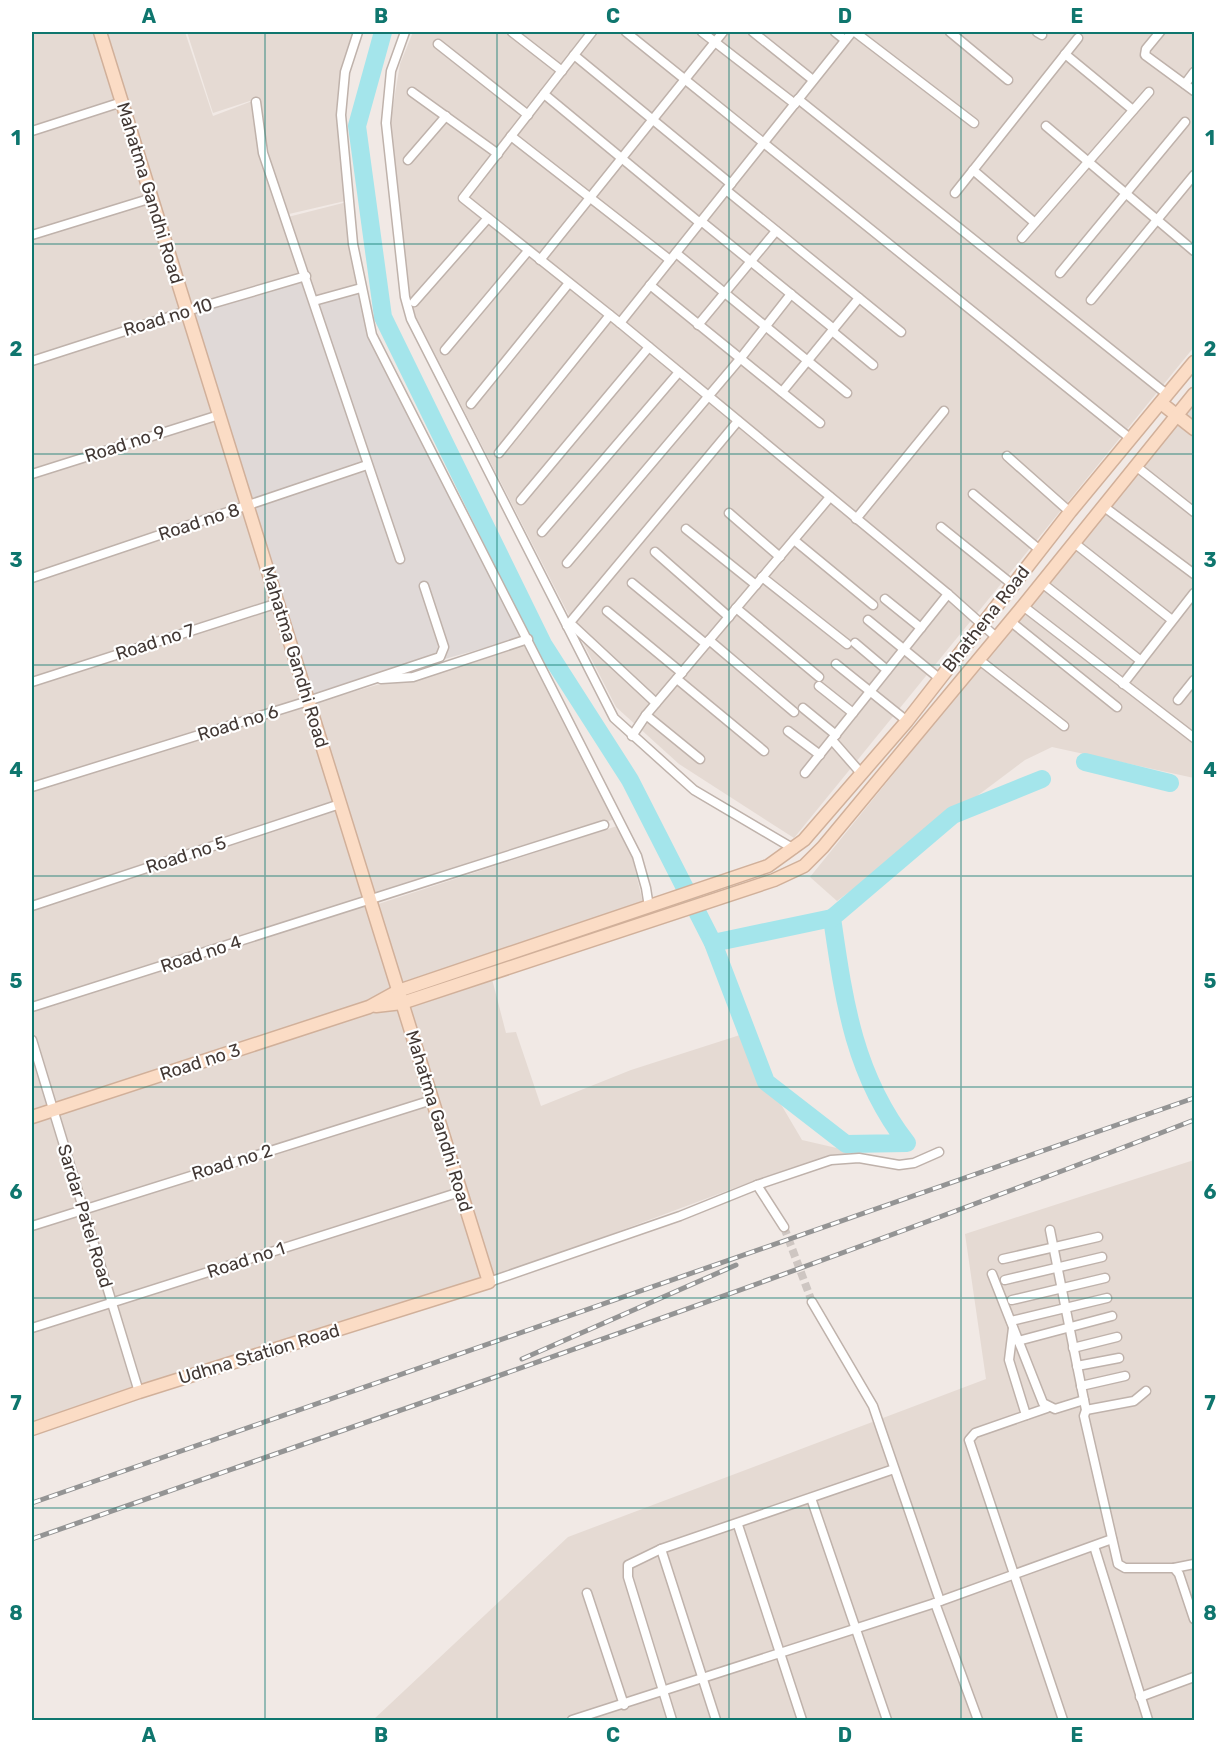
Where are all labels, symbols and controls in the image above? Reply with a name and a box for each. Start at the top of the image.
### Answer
text: A [142,4,157,28]
text: B [374,4,388,28]
text: C [606,4,620,28]
text: D [838,4,852,28]
text: E [1071,4,1083,28]
street label: Mahatma Gandhi Road [112,100,188,286]
text: 1 [11,126,21,150]
text: 1 [1205,126,1215,150]
street label: Road no 10 [121,293,215,341]
text: 2 [10,337,23,361]
text: 2 [1204,337,1217,361]
street label: Road no 9 [82,421,168,467]
street label: Road no 8 [156,499,242,545]
text: 3 [9,548,23,572]
text: 3 [1203,548,1217,572]
street label: Bhathena Road [938,561,1034,677]
street label: Mahatma Gandhi Road [257,564,333,750]
street label: Road no 7 [113,619,197,665]
street label: Road no 6 [195,700,281,746]
text: 4 [9,758,23,782]
text: 4 [1203,758,1217,782]
street label: Road no 5 [143,832,229,878]
street label: Road no 4 [158,931,244,977]
text: 5 [10,969,23,993]
text: 5 [1204,969,1217,993]
street label: Mahatma Gandhi Road [401,1028,477,1214]
street label: Road no 3 [157,1039,243,1085]
street label: Road no 2 [189,1139,275,1185]
street label: Sardar Patel Road [53,1142,117,1290]
text: 6 [9,1180,23,1204]
text: 6 [1203,1180,1217,1204]
street label: Road no 1 [204,1237,288,1283]
street label: Udhna Station Road [176,1319,342,1389]
text: 7 [10,1391,22,1415]
text: 7 [1204,1391,1216,1415]
text: 8 [9,1601,23,1625]
text: 8 [1203,1601,1217,1625]
text: A [142,1723,157,1747]
text: B [374,1723,388,1747]
text: C [606,1723,620,1747]
text: D [838,1723,852,1747]
text: E [1071,1723,1083,1747]

